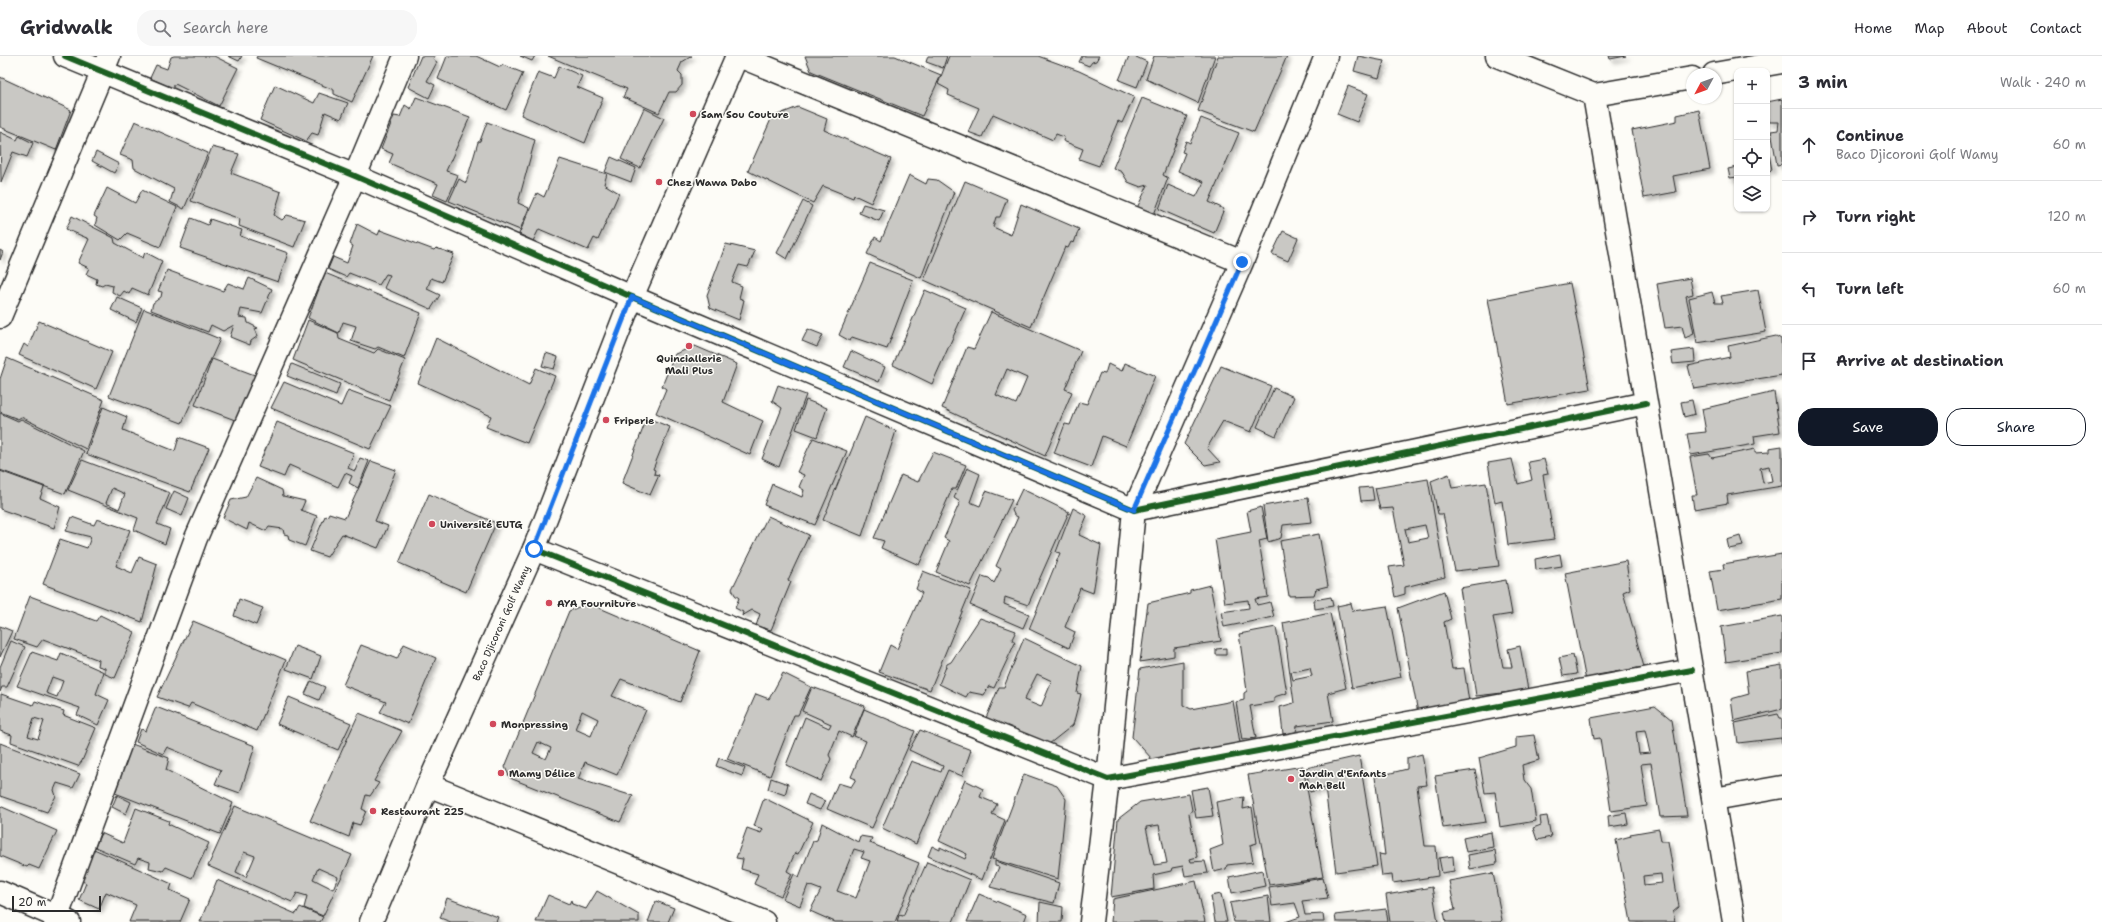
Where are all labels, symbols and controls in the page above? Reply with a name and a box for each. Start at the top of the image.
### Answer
search box [137,10,417,46]
text: Gridwalk [20,15,113,40]
icon: search [151,17,173,39]
text: Search here [183,18,269,38]
text: Home [1854,19,1893,37]
text: Map [1915,19,1945,37]
text: About [1967,19,2008,37]
text: Contact [2030,19,2082,37]
north arrow [1686,68,1722,104]
map controls [1734,68,1770,212]
button: + [1734,68,1770,104]
text: 3 min [1798,71,1848,93]
text: Walk · 240 m [2000,74,2086,91]
button: − [1734,104,1770,140]
place label: Sam Sou Couture [701,108,789,121]
marker: Sam Sou Couture [688,109,698,119]
text: Continue [1836,126,1904,146]
icon: ahead [1798,134,1820,156]
text: 60 m [2053,136,2086,153]
button: locate [1734,140,1770,176]
text: Baco Djicoroni Golf Wamy [1836,146,1998,163]
place label: Chez Wawa Dabo [667,176,758,189]
button: layers [1734,176,1770,212]
marker: Chez Wawa Dabo [654,177,664,187]
icon: right [1798,206,1820,228]
text: Turn right [1836,207,1916,227]
text: 120 m [2048,208,2086,225]
route end [1233,253,1251,271]
icon: left [1798,278,1820,300]
text: Turn left [1836,279,1904,299]
text: 60 m [2053,280,2086,297]
marker: Quinciallerie Mali Plus [684,341,694,351]
icon: arrive [1798,350,1820,372]
text: Arrive at destination [1836,351,2004,371]
place label: Quinciallerie Mali Plus [656,352,722,377]
button: Save [1798,408,1938,446]
button: Share [1946,408,2086,446]
place label: Friperie [614,414,654,427]
marker: Friperie [601,415,611,425]
place label: Université EUTG [440,518,523,531]
marker: Université EUTG [427,519,437,529]
route start [525,540,543,558]
street label: Baco Djicoroni Golf Wamy [469,563,532,683]
place label: AYA Fourniture [557,597,636,610]
marker: AYA Fourniture [544,598,554,608]
place label: Monpressing [501,718,568,731]
marker: Monpressing [488,719,498,729]
place label: Mamy Délice [509,767,575,780]
place label: Jardin d'Enfants Mah Bell [1299,767,1386,792]
marker: Mamy Délice [496,768,506,778]
marker: Jardin d'Enfants Mah Bell [1286,774,1296,784]
place label: Restaurant 225 [381,805,464,818]
marker: Restaurant 225 [368,806,378,816]
scale bar [12,894,101,913]
text: 20 m [18,895,46,910]

